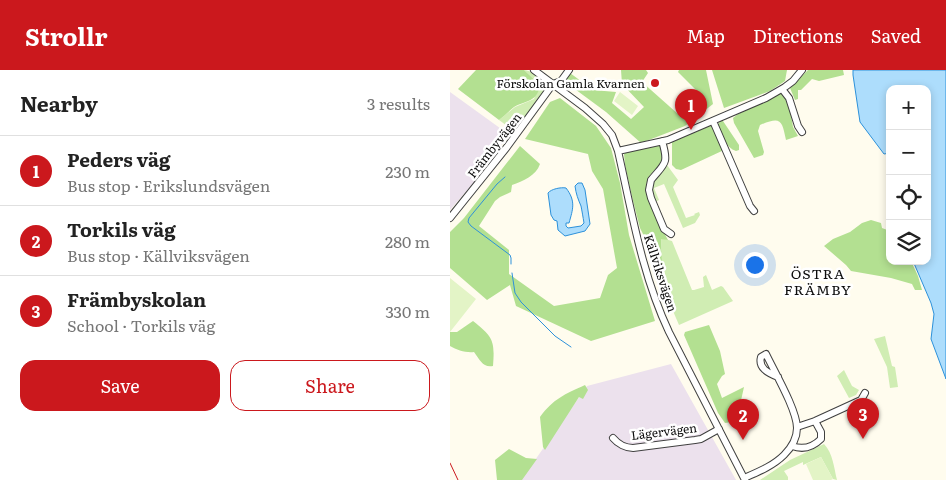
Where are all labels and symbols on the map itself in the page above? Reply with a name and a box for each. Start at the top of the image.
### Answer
place label: Förskolan Gamla Kvarnen [497,74,645,92]
marker: Förskolan Gamla Kvarnen [649,77,661,89]
pin: 1 [675,89,707,130]
street label: Främbyvägen [463,109,525,181]
street label: Källviksvägen [640,232,682,314]
your location [742,252,768,278]
district label: ÖSTRA FRÄMBY [784,263,852,299]
pin: 3 [847,398,879,439]
pin: 2 [727,399,759,440]
street label: Lägervägen [630,418,698,444]

